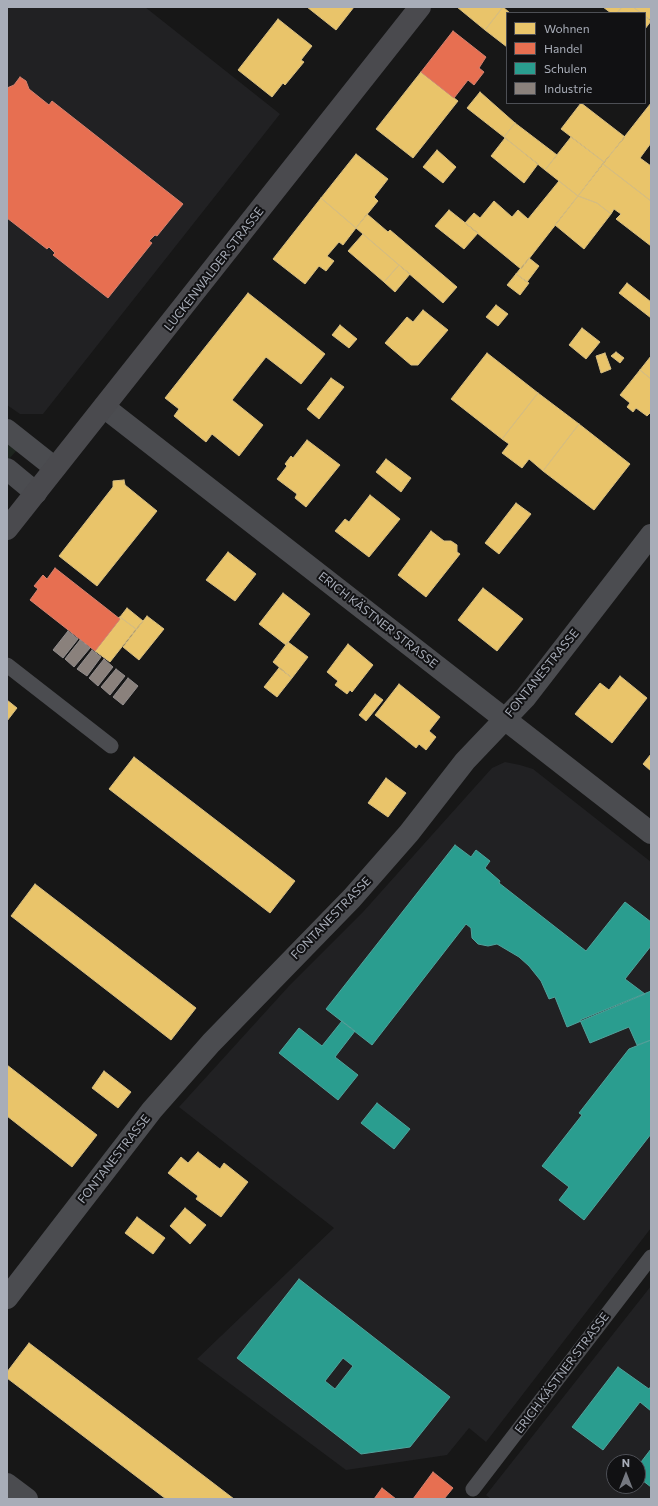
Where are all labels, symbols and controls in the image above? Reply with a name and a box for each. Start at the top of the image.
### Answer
legend [506,12,646,104]
text: Wohnen [544,21,590,35]
text: Handel [544,41,582,55]
text: Schulen [544,61,587,75]
text: Industrie [544,81,592,95]
street label: LUCKENWALDER STRASSE [161,204,267,334]
street label: ERICH KÄSTNER STRASSE [315,569,441,671]
street label: FONTANESTRASSE [502,626,582,720]
street label: FONTANESTRASSE [288,874,374,962]
street label: FONTANESTRASSE [75,1112,153,1206]
street label: ERICH KÄSTNER STRASSE [512,1310,612,1436]
north arrow [606,1454,646,1494]
text: N [622,1456,630,1469]

